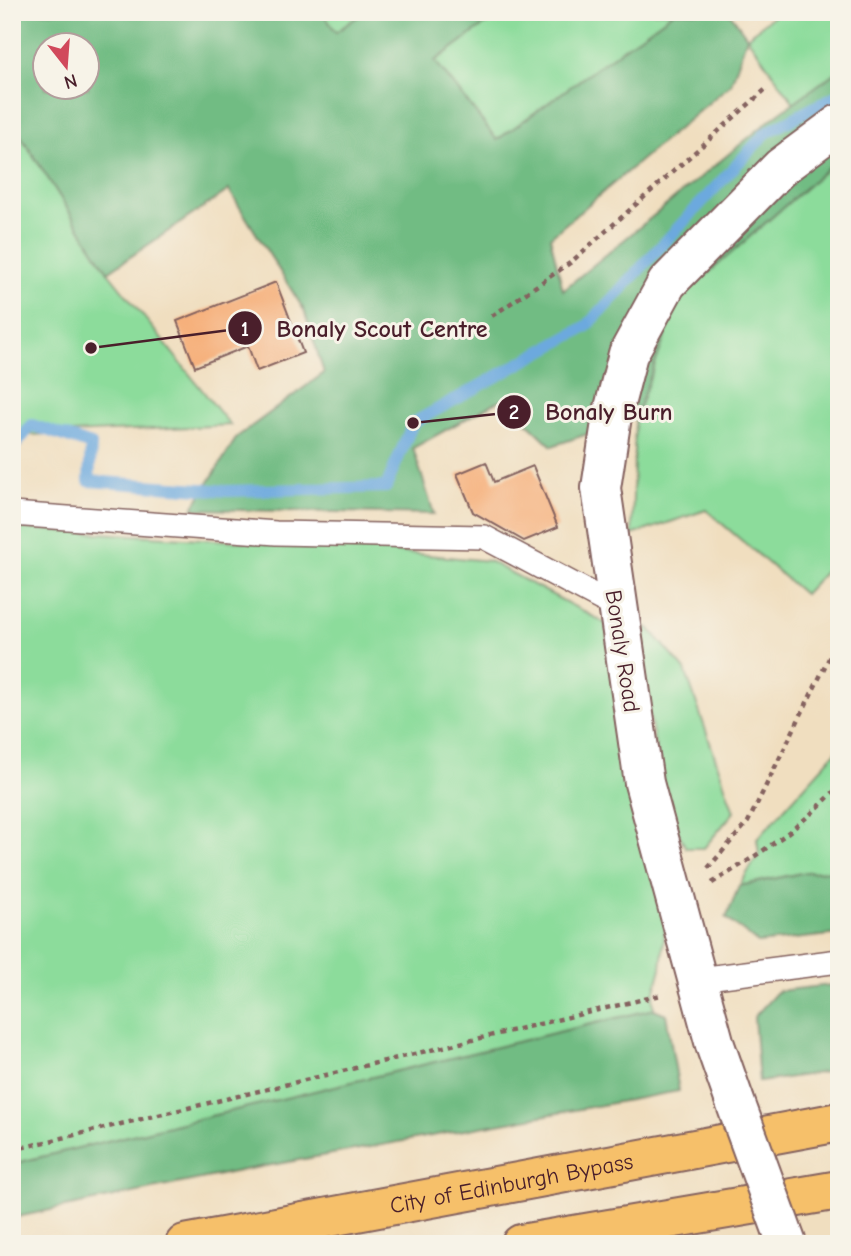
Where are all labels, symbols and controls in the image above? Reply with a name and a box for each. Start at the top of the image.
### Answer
north arrow [32,32,102,102]
text: N [62,69,80,94]
callout: Bonaly Scout Centre [227,306,501,351]
text: Bonaly Scout Centre [277,315,488,343]
text: 1 [241,317,249,341]
callout: Bonaly Burn [497,389,687,434]
text: Bonaly Burn [545,398,673,426]
text: 2 [509,400,519,424]
street label: Bonaly Road [599,588,646,714]
street label: City of Edinburgh Bypass [388,1148,635,1219]

